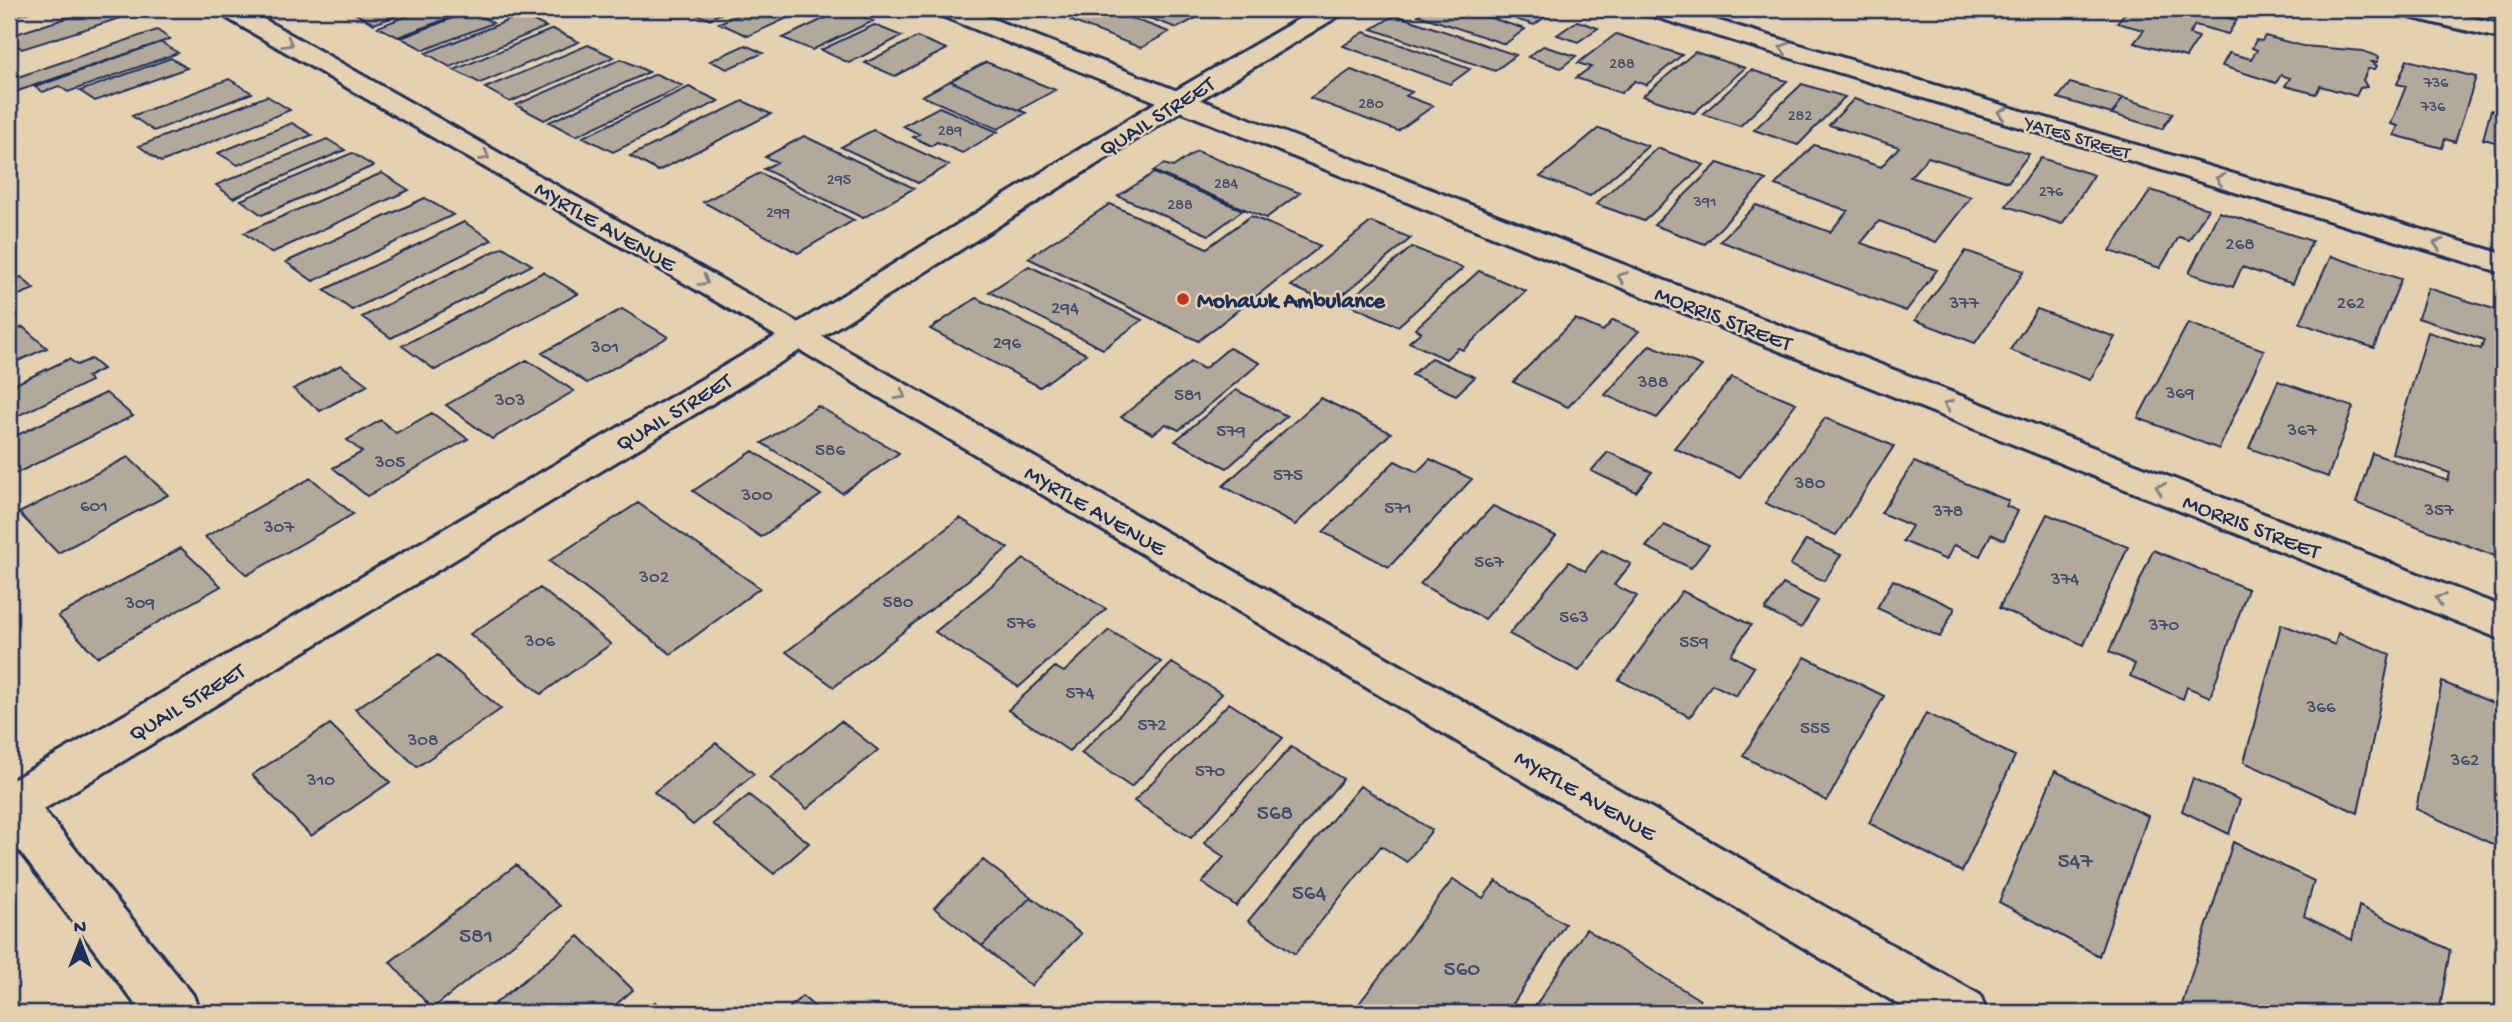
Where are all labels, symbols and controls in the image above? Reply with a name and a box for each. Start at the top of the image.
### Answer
one-way arrow [281,35,293,48]
one-way arrow [1778,42,1790,57]
house number: 288 [1609,56,1635,75]
street label: QUAIL STREET [1095,71,1221,164]
house number: 736 [2423,75,2449,94]
house number: 280 [1358,96,1384,115]
house number: 736 [2420,99,2446,118]
one-way arrow [1996,107,2008,122]
house number: 282 [1788,108,1812,127]
street label: YATES STREET [2019,112,2133,167]
house number: 289 [938,123,962,142]
one-way arrow [478,148,491,161]
house number: 295 [827,172,851,191]
one-way arrow [2214,172,2226,187]
house number: 284 [1214,176,1239,195]
street label: MYRTLE AVENUE [529,177,681,280]
house number: 276 [2039,184,2064,203]
house number: 391 [1693,194,1716,213]
house number: 288 [1167,197,1193,216]
house number: 299 [766,205,790,224]
house number: 268 [2225,234,2255,257]
one-way arrow [2432,237,2444,252]
one-way arrow [1617,272,1629,286]
one-way arrow [697,273,710,286]
street label: MORRIS STREET [1650,282,1796,359]
place label: Mohawk Ambulance [1197,289,1386,316]
marker: Mohawk Ambulance [1175,291,1191,307]
house number: 377 [1948,293,1980,316]
house number: 262 [2337,293,2365,316]
house number: 294 [1051,298,1079,321]
house number: 296 [993,333,1022,356]
house number: 301 [590,337,619,360]
street label: QUAIL STREET [612,368,739,459]
house number: 388 [1637,372,1668,395]
house number: 369 [2164,383,2195,406]
house number: 581 [1174,385,1202,408]
one-way arrow [894,387,907,400]
house number: 303 [494,390,525,413]
one-way arrow [1942,400,1954,414]
house number: 367 [2286,420,2318,443]
house number: 579 [1216,421,1246,444]
house number: 586 [815,440,845,463]
house number: 305 [374,452,405,475]
street label: MYRTLE AVENUE [1019,461,1171,564]
house number: 575 [1273,465,1303,488]
house number: 380 [1793,473,1826,496]
one-way arrow [2154,483,2166,497]
house number: 300 [740,485,773,508]
street label: MORRIS STREET [2178,490,2324,567]
house number: 601 [80,496,108,519]
house number: 571 [1384,498,1412,521]
house number: 357 [2423,500,2455,523]
house number: 378 [1932,501,1963,524]
house number: 307 [263,517,295,540]
house number: 567 [1474,552,1505,575]
house number: 302 [638,567,669,590]
house number: 374 [2050,569,2079,592]
house number: 580 [882,592,914,615]
house number: 309 [124,593,156,616]
one-way arrow [2434,593,2446,607]
house number: 563 [1559,607,1589,630]
house number: 576 [1006,613,1036,636]
house number: 370 [2148,615,2179,638]
house number: 306 [524,631,556,654]
house number: 559 [1679,632,1709,655]
street label: QUAIL STREET [125,658,252,749]
house number: 574 [1066,683,1094,706]
house number: 366 [2305,697,2336,720]
house number: 572 [1137,715,1167,738]
house number: 555 [1800,718,1830,741]
house number: 308 [406,730,439,753]
street label: MYRTLE AVENUE [1509,746,1661,849]
house number: 362 [2450,750,2479,773]
house number: 570 [1195,761,1226,784]
house number: 310 [306,770,335,793]
house number: 568 [1257,801,1293,828]
house number: 547 [2058,849,2094,876]
house number: 564 [1292,881,1326,908]
north arrow [46,906,116,976]
text: N [74,917,86,940]
house number: 581 [459,924,493,951]
house number: 560 [1444,957,1480,984]

